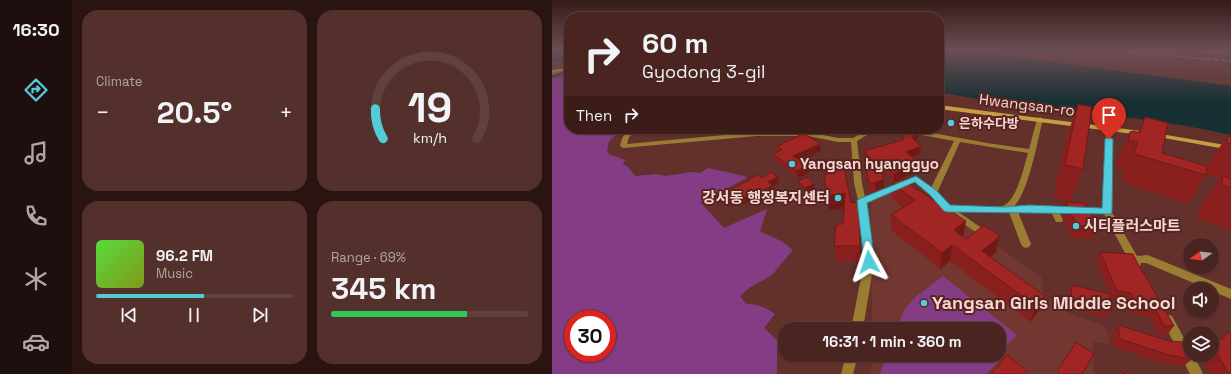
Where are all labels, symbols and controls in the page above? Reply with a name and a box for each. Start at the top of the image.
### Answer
text: 16:30 [12,18,60,41]
text: 60 m [642,25,708,61]
icon: right [576,28,628,80]
text: Gyodong 3-gil [642,60,765,83]
text: Climate [96,73,142,90]
icon: directions [22,76,50,104]
text: 19 [407,80,452,133]
street label: Hwangsan-ro [978,89,1076,120]
text: 20.5° [157,93,232,132]
text: − [96,98,110,126]
text: + [279,98,293,126]
pin [1092,98,1126,139]
icon: right [620,104,642,126]
icon: arrive [1098,104,1120,126]
text: Then [576,106,612,125]
place label: 은하수다방 [959,115,1019,132]
marker: 은하수다방 [946,118,956,128]
text: km/h [412,128,447,146]
icon: music [22,139,50,167]
place label: Yangsan hyanggyo [800,154,939,173]
marker: Yangsan hyanggyo [787,159,797,169]
place label: 강서동 행정복지센터 [702,188,830,207]
marker: 강서동 행정복지센터 [833,193,843,203]
icon: phone [22,202,50,230]
place label: 시티플러스마트 [1084,216,1181,235]
marker: 시티플러스마트 [1071,221,1081,231]
north arrow [1183,238,1219,274]
map controls [1183,238,1219,362]
position arrow [848,241,890,283]
text: 96.2 FM [156,246,213,265]
text: Range · 69% [331,249,406,266]
icon: climate [22,265,50,293]
text: Music [156,265,193,282]
text: 345 km [331,269,436,308]
button: sound [1183,282,1219,318]
place label: Yangsan Girls Middle School [932,291,1176,314]
marker: Yangsan Girls Middle School [919,298,929,308]
icon: previous [118,304,140,326]
icon: pause [183,304,205,326]
icon: next [249,304,271,326]
speed limit sign: 30 [564,310,616,362]
button: layers [1183,326,1219,362]
icon: car [22,328,50,356]
text: 16:31 · 1 min · 360 m [822,332,962,351]

